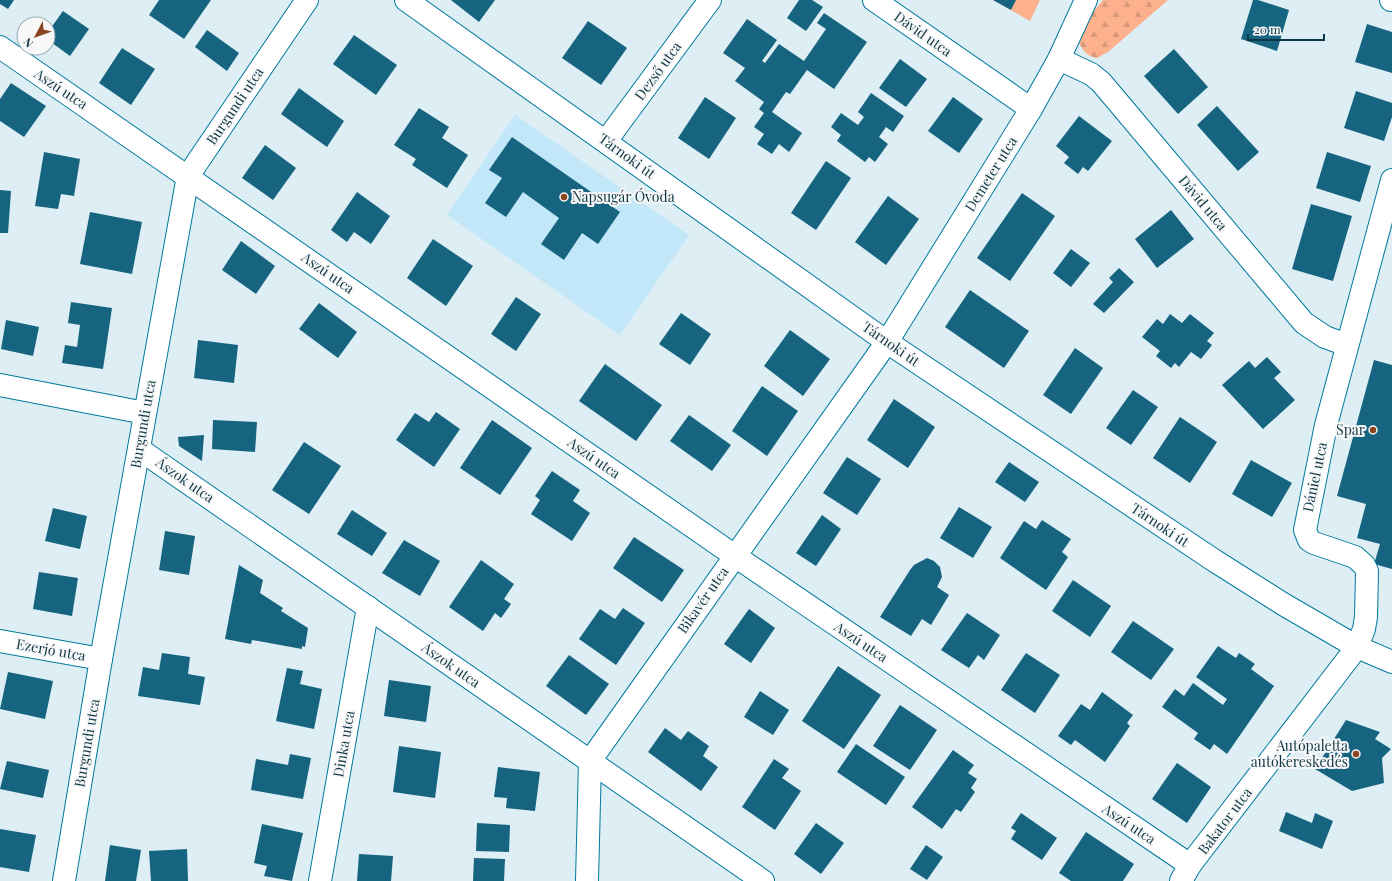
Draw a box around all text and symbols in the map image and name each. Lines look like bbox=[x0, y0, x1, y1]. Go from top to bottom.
street label: Dávid utca bbox=[891, 7, 956, 60]
north arrow bbox=[16, 16, 56, 56]
scale bar bbox=[1248, 16, 1324, 42]
text: 20 m bbox=[1254, 21, 1281, 37]
text: N bbox=[20, 35, 36, 51]
street label: Dezső utca bbox=[630, 38, 685, 104]
street label: Aszú utca bbox=[30, 63, 92, 113]
street label: Burgundi utca bbox=[202, 63, 268, 148]
street label: Tárnoki út bbox=[595, 129, 660, 183]
street label: Demeter utca bbox=[960, 133, 1021, 215]
street label: Dávid utca bbox=[1175, 171, 1232, 234]
place label: Napsugár Óvoda bbox=[572, 187, 675, 206]
marker: Napsugár Óvoda bbox=[559, 192, 569, 202]
street label: Aszú utca bbox=[297, 247, 358, 298]
street label: Tárnoki út bbox=[859, 317, 925, 371]
street label: Burgundi utca bbox=[125, 378, 160, 470]
place label: Spar bbox=[1336, 420, 1366, 439]
marker: Spar bbox=[1368, 425, 1378, 435]
street label: Aszú utca bbox=[563, 432, 624, 483]
street label: Dániel utca bbox=[1298, 440, 1331, 514]
street label: Ászok utca bbox=[152, 452, 218, 507]
street label: Tárnoki út bbox=[1128, 498, 1194, 551]
street label: Bikavér utca bbox=[673, 563, 733, 637]
street label: Aszú utca bbox=[830, 616, 892, 666]
street label: Ezerjó utca bbox=[15, 634, 87, 665]
street label: Ászok utca bbox=[418, 637, 484, 692]
street label: Burgundi utca bbox=[69, 697, 104, 789]
street label: Dinka utca bbox=[328, 709, 359, 779]
place label: Autópaletta autókereskedés bbox=[1251, 736, 1348, 771]
marker: Autópaletta autókereskedés bbox=[1351, 749, 1361, 759]
street label: Bakator utca bbox=[1193, 783, 1256, 858]
street label: Aszú utca bbox=[1098, 798, 1160, 848]

